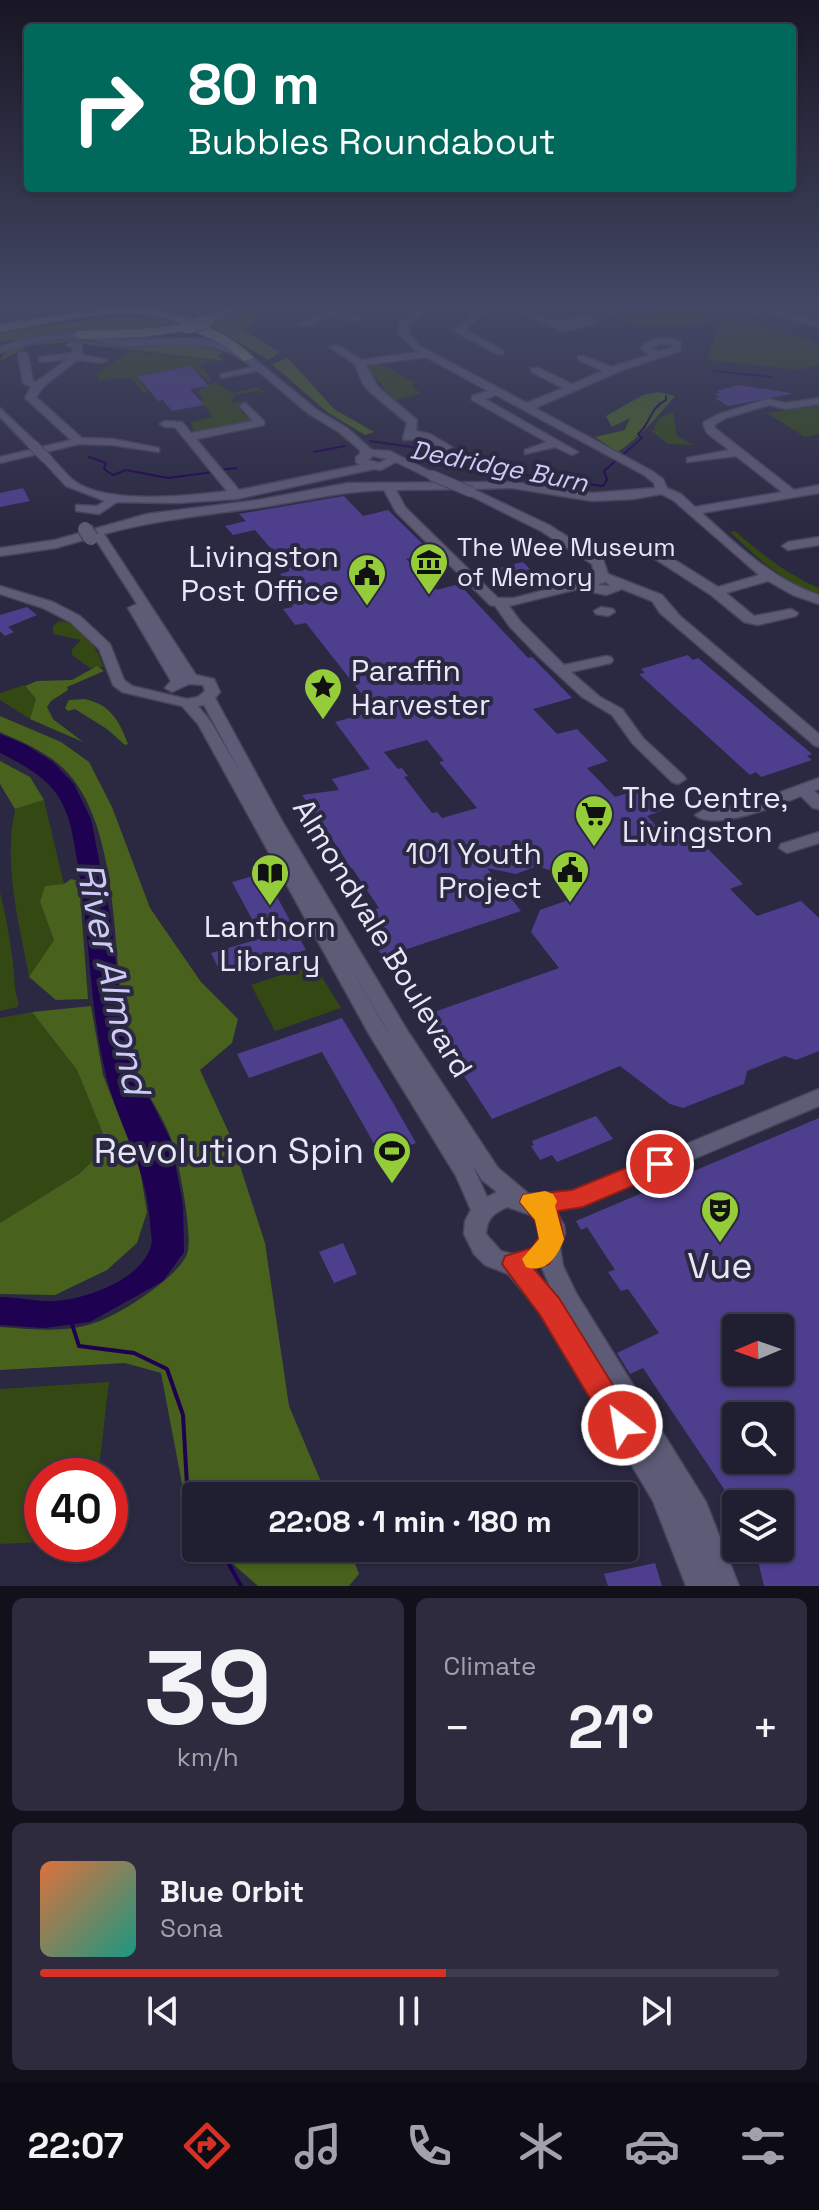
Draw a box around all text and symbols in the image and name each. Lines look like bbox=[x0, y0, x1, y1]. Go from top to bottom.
text: 80 m bbox=[188, 49, 320, 120]
icon: right bbox=[56, 56, 160, 160]
text: Bubbles Roundabout bbox=[188, 119, 556, 165]
water label: Dedridge Burn bbox=[407, 432, 592, 500]
place label: The Wee Museum of Memory bbox=[457, 530, 676, 594]
place label: Livingston Post Office bbox=[181, 537, 339, 610]
museum icon: The Wee Museum of Memory bbox=[408, 541, 450, 596]
public building icon: Livingston Post Office bbox=[346, 552, 388, 607]
place label: Paraffin Harvester bbox=[351, 651, 490, 724]
place icon: Paraffin Harvester bbox=[302, 666, 344, 721]
place label: The Centre, Livingston bbox=[622, 778, 788, 851]
street label: Almondvale Boulevard bbox=[284, 792, 482, 1084]
supermarket icon: The Centre, Livingston bbox=[573, 793, 615, 848]
place label: 101 Youth Project bbox=[406, 834, 542, 907]
public building icon: 101 Youth Project bbox=[549, 849, 591, 904]
library icon: Lanthorn Library bbox=[249, 852, 291, 907]
water label: River Almond bbox=[65, 857, 162, 1102]
place label: Lanthorn Library bbox=[204, 907, 336, 980]
place label: Revolution Spin bbox=[94, 1128, 364, 1174]
sports icon: Revolution Spin bbox=[371, 1130, 413, 1185]
pin bbox=[626, 1130, 694, 1198]
icon: arrive bbox=[638, 1142, 682, 1186]
theatre icon: Vue bbox=[699, 1189, 741, 1244]
place label: Vue bbox=[687, 1243, 753, 1289]
north arrow bbox=[722, 1314, 794, 1386]
map controls bbox=[722, 1314, 794, 1562]
position arrow bbox=[580, 1383, 664, 1467]
button: search bbox=[722, 1402, 794, 1474]
speed limit sign: 40 bbox=[24, 1458, 128, 1562]
button: layers bbox=[722, 1490, 794, 1562]
text: 22:08 · 1 min · 180 m bbox=[268, 1502, 552, 1541]
text: 39 bbox=[144, 1622, 272, 1754]
text: Climate bbox=[444, 1649, 536, 1683]
text: 21° bbox=[568, 1689, 654, 1766]
text: − bbox=[444, 1700, 471, 1756]
text: + bbox=[752, 1700, 779, 1756]
text: km/h bbox=[177, 1740, 239, 1774]
text: Blue Orbit bbox=[160, 1872, 304, 1911]
text: Sona bbox=[160, 1911, 223, 1945]
icon: previous bbox=[141, 1989, 185, 2033]
icon: pause bbox=[387, 1989, 431, 2033]
icon: next bbox=[634, 1989, 678, 2033]
icon: directions bbox=[179, 2118, 235, 2174]
icon: music bbox=[290, 2118, 346, 2174]
icon: phone bbox=[401, 2118, 457, 2174]
icon: climate bbox=[513, 2118, 569, 2174]
icon: car bbox=[624, 2118, 680, 2174]
icon: filters bbox=[735, 2118, 791, 2174]
text: 22:07 bbox=[28, 2123, 124, 2169]

